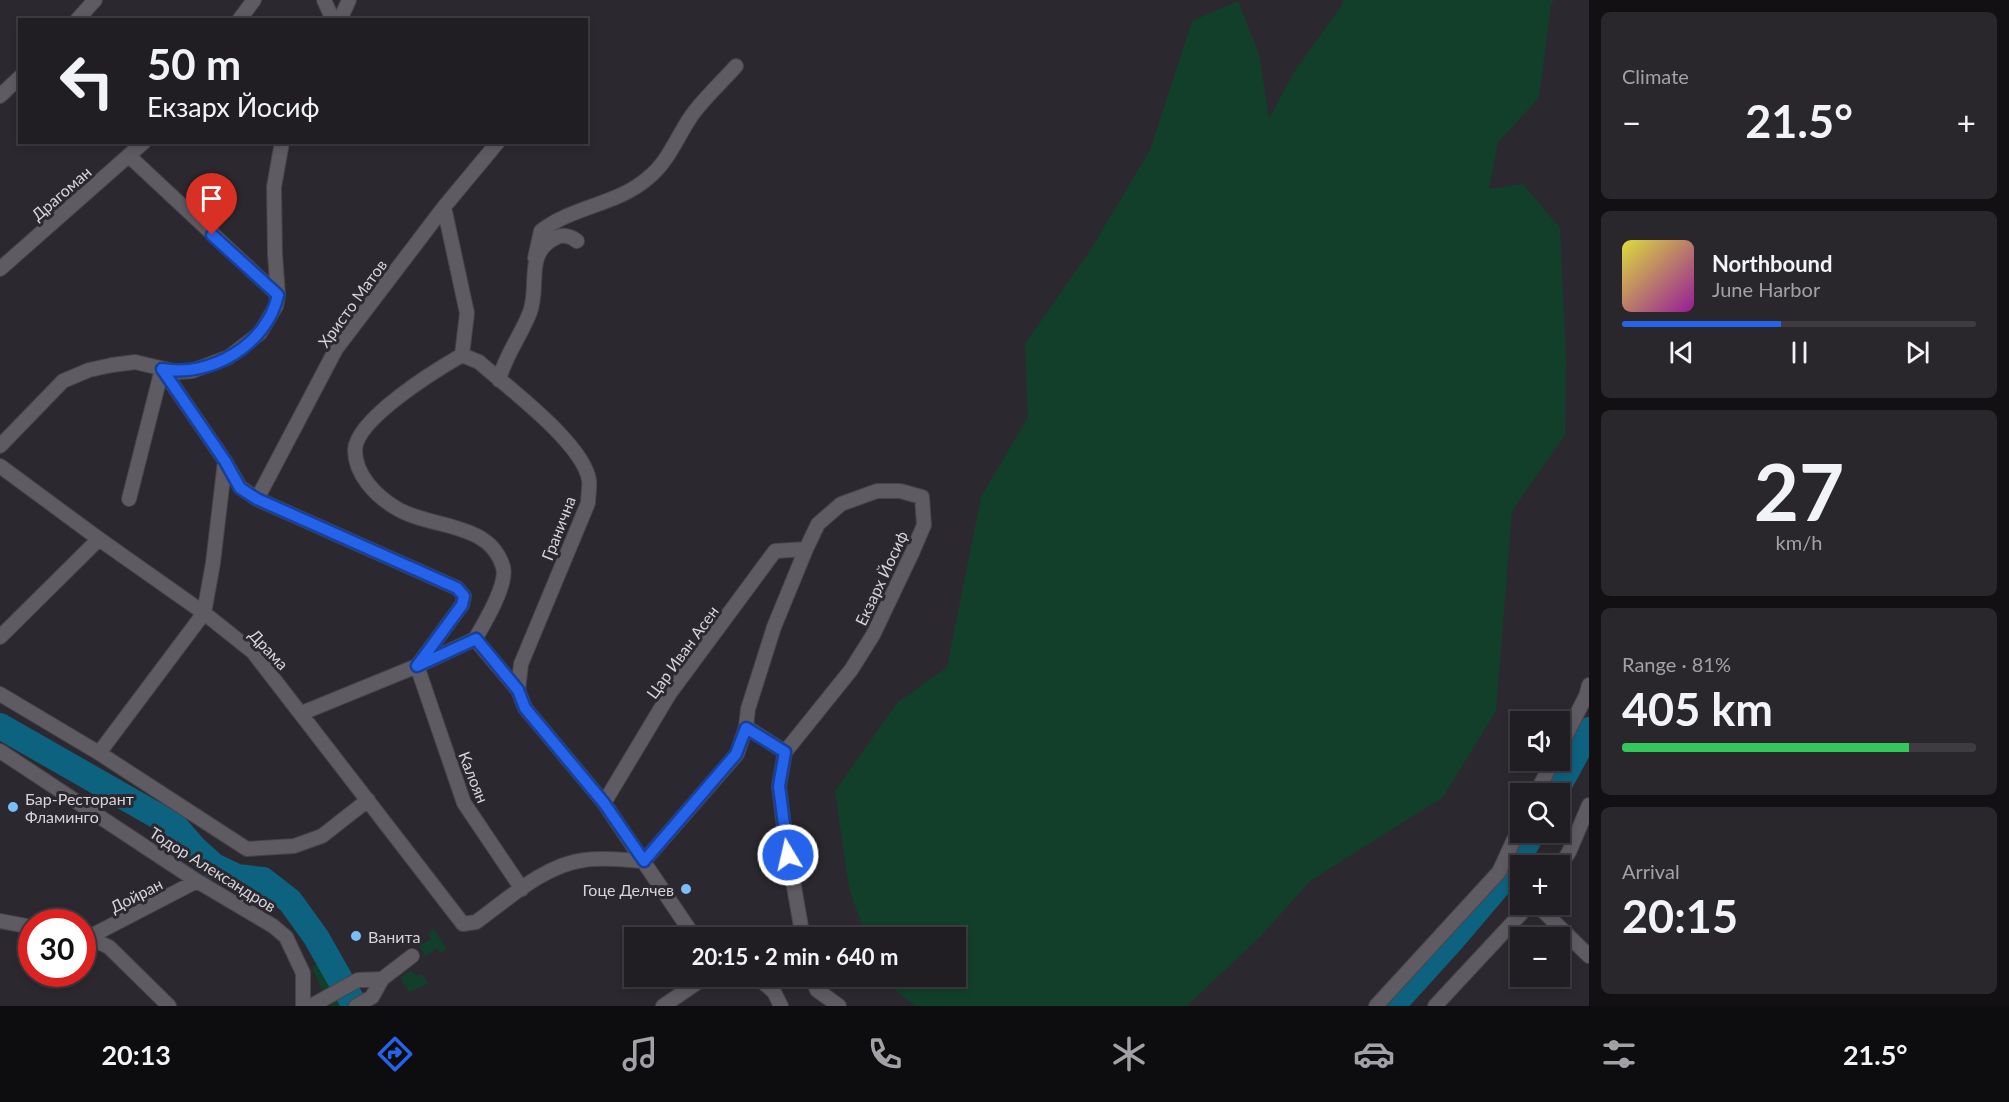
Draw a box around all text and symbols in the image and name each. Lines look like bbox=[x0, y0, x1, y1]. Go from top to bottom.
text: 50 m bbox=[147, 39, 241, 89]
icon: left bbox=[48, 42, 126, 120]
text: Climate bbox=[1622, 64, 1689, 88]
text: Екзарх Йосиф bbox=[147, 90, 320, 123]
text: 21.5° bbox=[1745, 94, 1853, 148]
text: − bbox=[1622, 102, 1641, 142]
text: + bbox=[1957, 102, 1976, 142]
street label: Драгоман bbox=[27, 162, 95, 224]
pin bbox=[186, 173, 237, 235]
icon: arrive bbox=[195, 182, 228, 215]
text: Northbound bbox=[1712, 250, 1832, 277]
street label: Христо Матов bbox=[314, 255, 390, 351]
text: June Harbor bbox=[1712, 277, 1820, 301]
icon: previous bbox=[1665, 336, 1698, 369]
icon: pause bbox=[1783, 336, 1816, 369]
icon: next bbox=[1901, 336, 1934, 369]
text: 27 bbox=[1754, 444, 1844, 538]
street label: Гранична bbox=[537, 493, 579, 563]
street label: Екзарх Йосиф bbox=[851, 528, 911, 628]
text: km/h bbox=[1776, 530, 1822, 554]
street label: Цар Иван Асен bbox=[642, 602, 722, 702]
street label: Драма bbox=[245, 625, 293, 673]
text: Range · 81% bbox=[1622, 652, 1731, 676]
text: 405 km bbox=[1622, 682, 1773, 736]
map controls bbox=[1510, 711, 1570, 987]
button: sound bbox=[1510, 711, 1570, 771]
street label: Калоян bbox=[455, 748, 493, 806]
button: search bbox=[1510, 783, 1570, 843]
place label: Бар-Ресторант Фламинго bbox=[25, 789, 134, 826]
marker: Бар-Ресторант Фламинго bbox=[6, 800, 20, 814]
street label: Тодор Александров bbox=[146, 822, 280, 916]
position arrow bbox=[756, 823, 820, 887]
button: + bbox=[1510, 855, 1570, 915]
text: Arrival bbox=[1622, 859, 1680, 883]
street label: Дойран bbox=[107, 874, 165, 916]
place label: Гоце Делчев bbox=[582, 880, 674, 899]
marker: Гоце Делчев bbox=[679, 882, 693, 896]
text: 20:15 bbox=[1622, 889, 1738, 943]
speed limit sign: 30 bbox=[18, 909, 96, 987]
place label: Ванита bbox=[368, 927, 420, 946]
button: − bbox=[1510, 927, 1570, 987]
marker: Ванита bbox=[349, 929, 363, 943]
text: 20:15 · 2 min · 640 m bbox=[692, 943, 898, 970]
icon: directions bbox=[374, 1033, 416, 1075]
icon: music bbox=[619, 1033, 661, 1075]
icon: phone bbox=[864, 1033, 906, 1075]
icon: climate bbox=[1108, 1033, 1150, 1075]
icon: car bbox=[1353, 1033, 1395, 1075]
icon: filters bbox=[1598, 1033, 1640, 1075]
text: 20:13 bbox=[101, 1038, 171, 1071]
text: 21.5° bbox=[1843, 1038, 1908, 1071]

